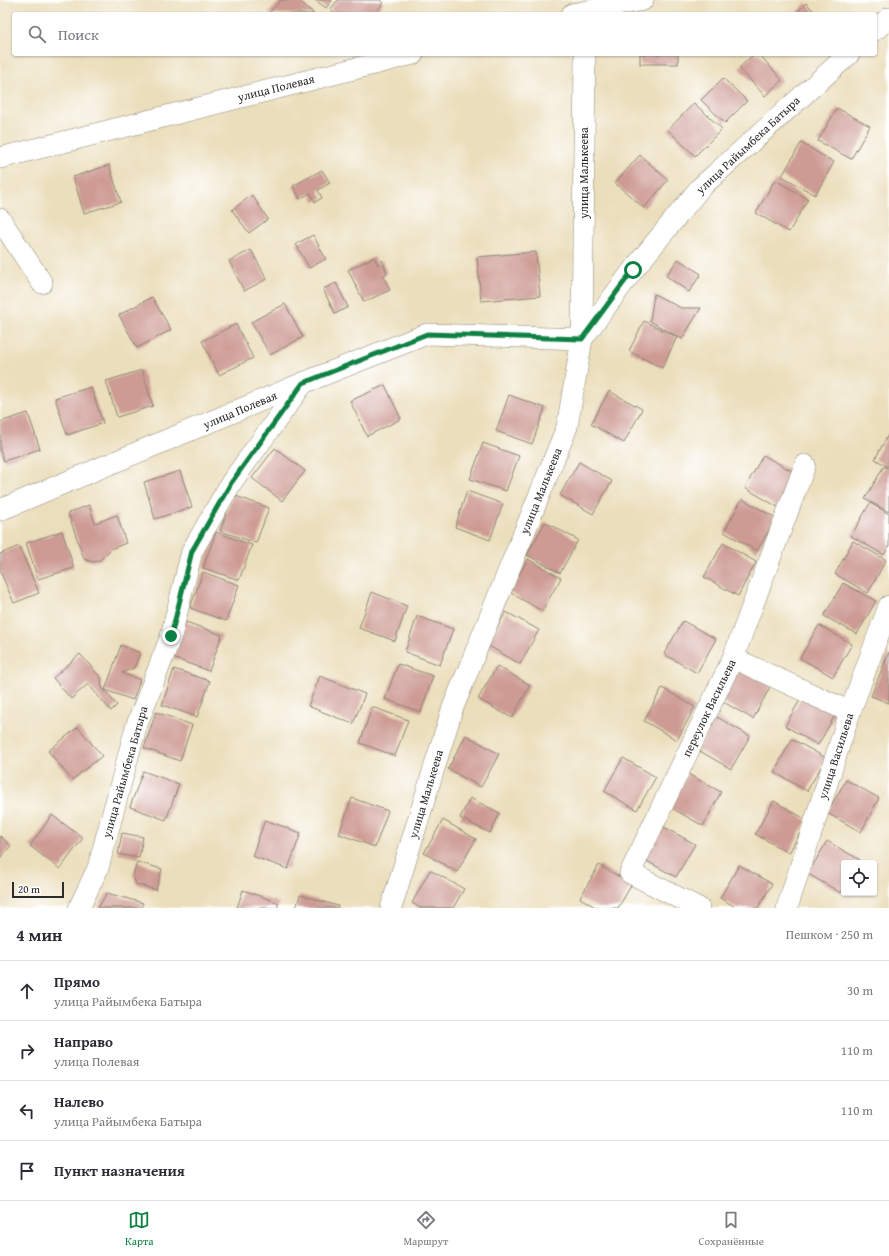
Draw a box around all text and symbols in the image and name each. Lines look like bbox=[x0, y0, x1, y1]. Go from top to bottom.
search box bbox=[12, 12, 877, 56]
icon: search bbox=[26, 23, 48, 45]
text: Поиск bbox=[58, 24, 99, 45]
street label: улица Полевая bbox=[235, 70, 316, 106]
street label: улица Райымбека Батыра bbox=[691, 92, 804, 198]
street label: улица Малькеева bbox=[575, 127, 592, 220]
route start bbox=[624, 261, 642, 279]
street label: улица Полевая bbox=[199, 386, 279, 433]
street label: улица Малькеева bbox=[515, 445, 566, 537]
route end bbox=[162, 627, 180, 645]
street label: переулок Васильева bbox=[678, 656, 740, 759]
street label: улица Райымбека Батыра bbox=[97, 704, 152, 841]
street label: улица Васильева bbox=[813, 710, 858, 802]
street label: улица Малькеева bbox=[404, 747, 447, 841]
map controls bbox=[841, 860, 877, 896]
button: locate bbox=[841, 860, 877, 896]
scale bar bbox=[12, 880, 64, 899]
text: 20 m bbox=[18, 881, 40, 897]
text: 4 мин bbox=[16, 922, 62, 947]
text: Пешком · 250 m bbox=[786, 925, 873, 944]
text: Прямо bbox=[54, 971, 100, 992]
icon: ahead bbox=[16, 980, 38, 1002]
text: 30 m bbox=[847, 981, 873, 1000]
text: улица Райымбека Батыра bbox=[54, 992, 202, 1011]
text: Направо bbox=[54, 1031, 113, 1052]
icon: right bbox=[16, 1040, 38, 1062]
text: 110 m bbox=[841, 1041, 873, 1060]
text: улица Полевая bbox=[54, 1052, 139, 1071]
text: Налево bbox=[54, 1091, 104, 1112]
icon: left bbox=[16, 1100, 38, 1122]
text: 110 m bbox=[841, 1101, 873, 1120]
text: улица Райымбека Батыра bbox=[54, 1112, 202, 1131]
icon: arrive bbox=[16, 1160, 38, 1182]
text: Пункт назначения bbox=[54, 1160, 185, 1181]
tab: Карта bbox=[125, 1209, 153, 1249]
tab: Маршрут bbox=[403, 1209, 448, 1249]
tab: Сохранённые bbox=[698, 1209, 764, 1249]

